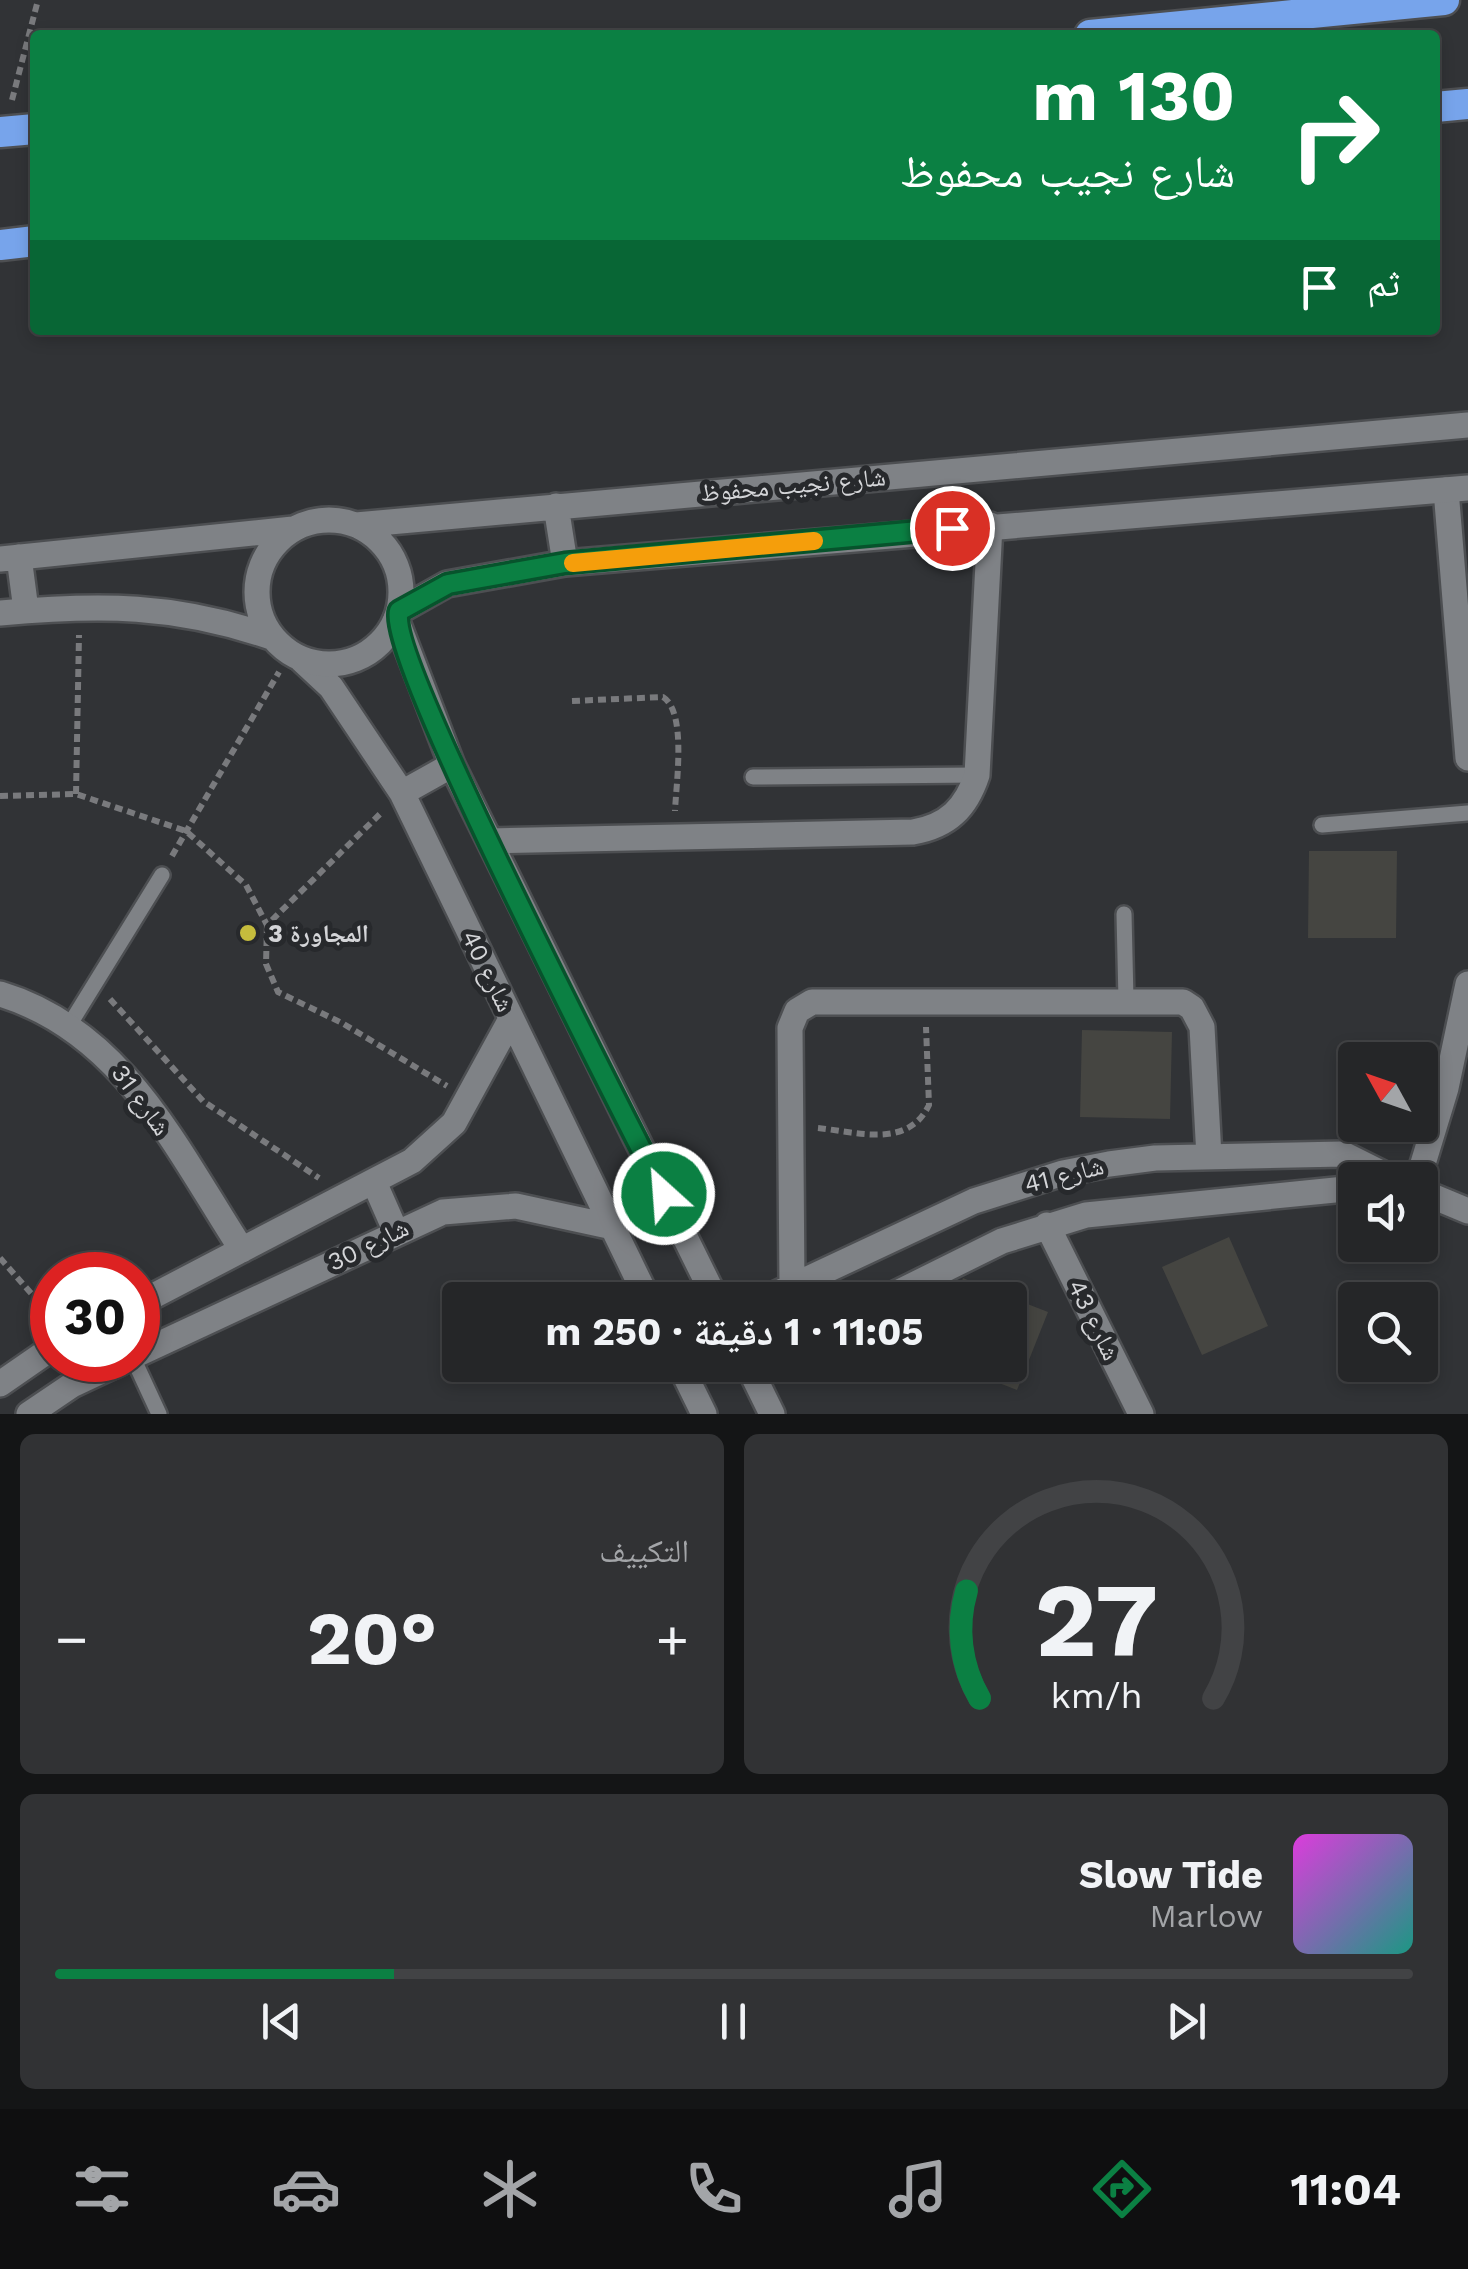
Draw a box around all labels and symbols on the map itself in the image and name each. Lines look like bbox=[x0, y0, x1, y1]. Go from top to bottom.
street label: شارع نجيب محفوظ bbox=[699, 462, 887, 509]
pin bbox=[910, 486, 995, 571]
place label: المجاورة 3 bbox=[268, 919, 369, 948]
marker: المجاورة 3 bbox=[237, 922, 259, 944]
street label: شارع 40 bbox=[455, 926, 520, 1017]
north arrow bbox=[1338, 1042, 1438, 1142]
street label: شارع 31 bbox=[105, 1059, 176, 1142]
position arrow bbox=[612, 1142, 716, 1246]
street label: شارع 41 bbox=[1021, 1151, 1107, 1200]
street label: شارع 30 bbox=[323, 1213, 414, 1278]
speed limit sign: 30 bbox=[30, 1252, 160, 1382]
street label: شارع 43 bbox=[1061, 1275, 1126, 1365]

